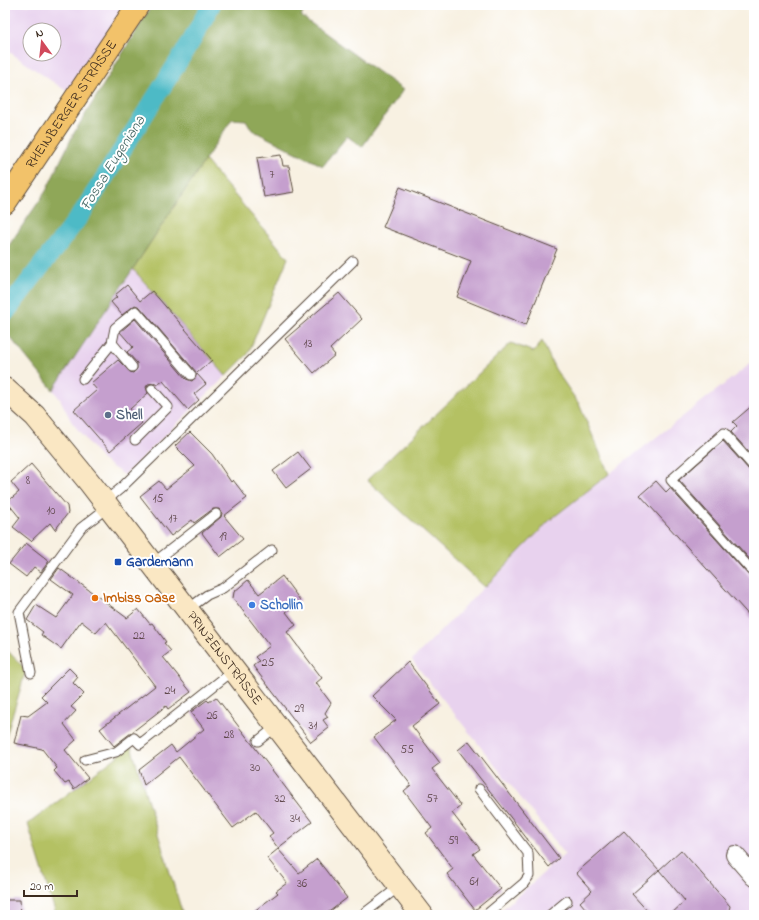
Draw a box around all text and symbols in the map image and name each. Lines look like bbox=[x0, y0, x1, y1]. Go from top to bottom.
north arrow bbox=[22, 22, 62, 62]
text: N bbox=[34, 25, 45, 42]
street label: RHEINBERGER STRASSE bbox=[20, 36, 122, 173]
water label: Fossa Eugeniana bbox=[75, 111, 152, 215]
house number: 7 bbox=[270, 166, 275, 184]
house number: 13 bbox=[304, 335, 312, 353]
place label: Shell bbox=[116, 405, 143, 426]
marker: Shell bbox=[103, 410, 113, 420]
house number: 8 bbox=[26, 472, 31, 490]
house number: 15 bbox=[153, 490, 163, 508]
house number: 10 bbox=[46, 502, 56, 520]
house number: 17 bbox=[169, 510, 177, 528]
house number: 19 bbox=[219, 528, 227, 546]
place label: Gardemann bbox=[126, 552, 193, 573]
marker: Gardemann bbox=[113, 557, 123, 567]
place label: Imbiss Oase bbox=[103, 588, 176, 609]
marker: Imbiss Oase bbox=[90, 593, 100, 603]
place label: Schollin bbox=[260, 595, 303, 616]
marker: Schollin bbox=[247, 600, 257, 610]
street label: PRINZENSTRASSE bbox=[182, 607, 268, 710]
house number: 22 bbox=[133, 627, 145, 645]
house number: 25 bbox=[262, 654, 275, 672]
house number: 24 bbox=[165, 682, 176, 700]
house number: 29 bbox=[294, 700, 304, 718]
house number: 26 bbox=[206, 707, 218, 725]
house number: 31 bbox=[309, 717, 318, 735]
house number: 28 bbox=[224, 726, 235, 744]
house number: 55 bbox=[400, 741, 414, 759]
house number: 30 bbox=[250, 759, 260, 777]
house number: 32 bbox=[275, 790, 285, 808]
house number: 57 bbox=[426, 790, 438, 808]
house number: 34 bbox=[290, 810, 300, 828]
house number: 59 bbox=[448, 832, 459, 850]
scale bar bbox=[24, 872, 77, 898]
house number: 61 bbox=[469, 873, 479, 891]
house number: 36 bbox=[297, 875, 308, 893]
text: 20 m bbox=[30, 878, 53, 896]

